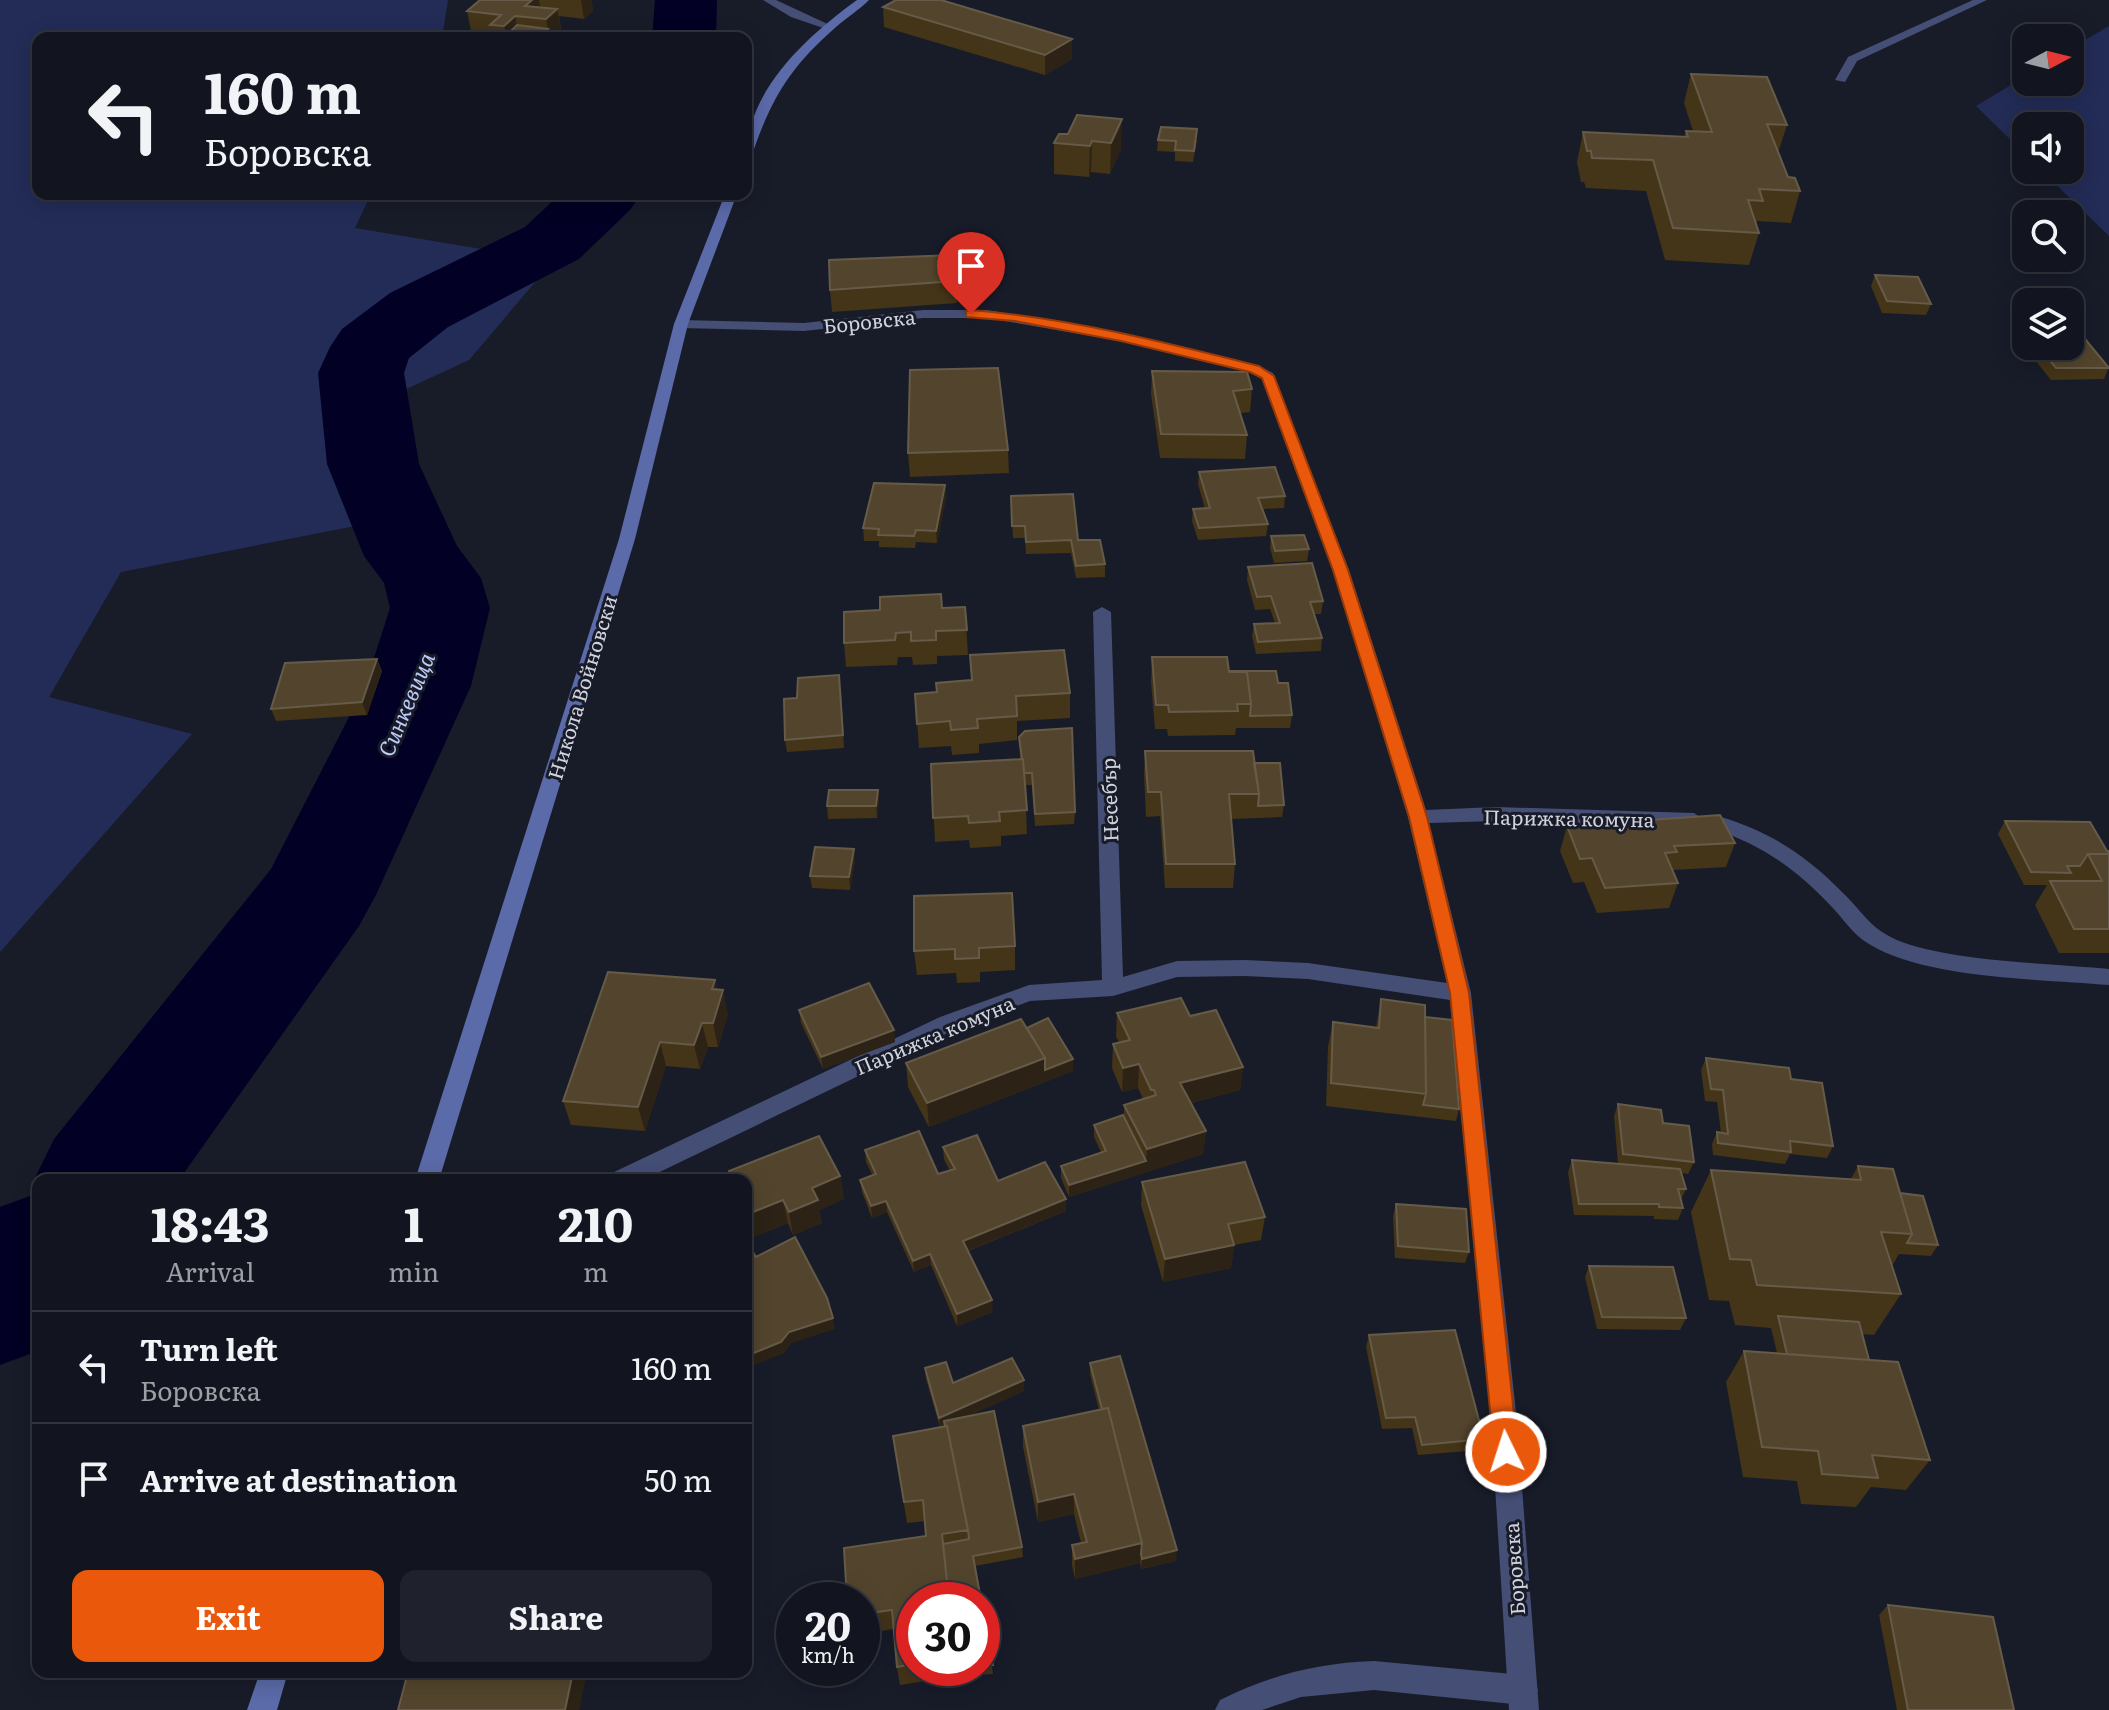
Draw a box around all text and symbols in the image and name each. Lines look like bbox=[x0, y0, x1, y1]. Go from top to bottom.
north arrow bbox=[2012, 24, 2084, 96]
map controls bbox=[2012, 24, 2084, 360]
text: 160 m bbox=[204, 48, 361, 131]
icon: left bbox=[72, 64, 176, 168]
button: sound bbox=[2012, 112, 2084, 184]
text: Боровска bbox=[204, 124, 371, 177]
button: search bbox=[2012, 200, 2084, 272]
pin bbox=[937, 232, 1005, 314]
icon: arrive bbox=[949, 244, 993, 288]
button: layers bbox=[2012, 288, 2084, 360]
street label: Боровска bbox=[821, 300, 917, 340]
street label: Никола Войновски bbox=[539, 591, 623, 783]
water label: Синкевица bbox=[368, 646, 442, 761]
street label: Несебър bbox=[1092, 757, 1124, 843]
street label: Парижка комуна bbox=[1483, 801, 1655, 833]
street label: Парижка комуна bbox=[849, 987, 1019, 1081]
text: 18:43 bbox=[151, 1186, 270, 1257]
text: 1 bbox=[404, 1186, 424, 1257]
text: 210 bbox=[558, 1186, 633, 1257]
text: Arrival bbox=[166, 1251, 255, 1290]
text: min bbox=[388, 1251, 439, 1290]
text: m bbox=[583, 1251, 608, 1290]
text: Turn left bbox=[140, 1326, 278, 1370]
icon: left bbox=[72, 1345, 116, 1389]
text: 160 m bbox=[631, 1345, 712, 1389]
text: Боровска bbox=[140, 1370, 261, 1409]
position arrow bbox=[1464, 1410, 1548, 1494]
icon: arrive bbox=[72, 1457, 116, 1501]
text: Arrive at destination bbox=[140, 1457, 457, 1501]
text: 50 m bbox=[644, 1457, 712, 1501]
street label: Боровска bbox=[1495, 1521, 1531, 1616]
button: Exit bbox=[72, 1570, 384, 1662]
button: Share bbox=[400, 1570, 712, 1662]
speed limit sign: 30 bbox=[896, 1582, 1000, 1686]
text: 20 bbox=[805, 1594, 851, 1653]
text: km/h bbox=[801, 1639, 855, 1669]

